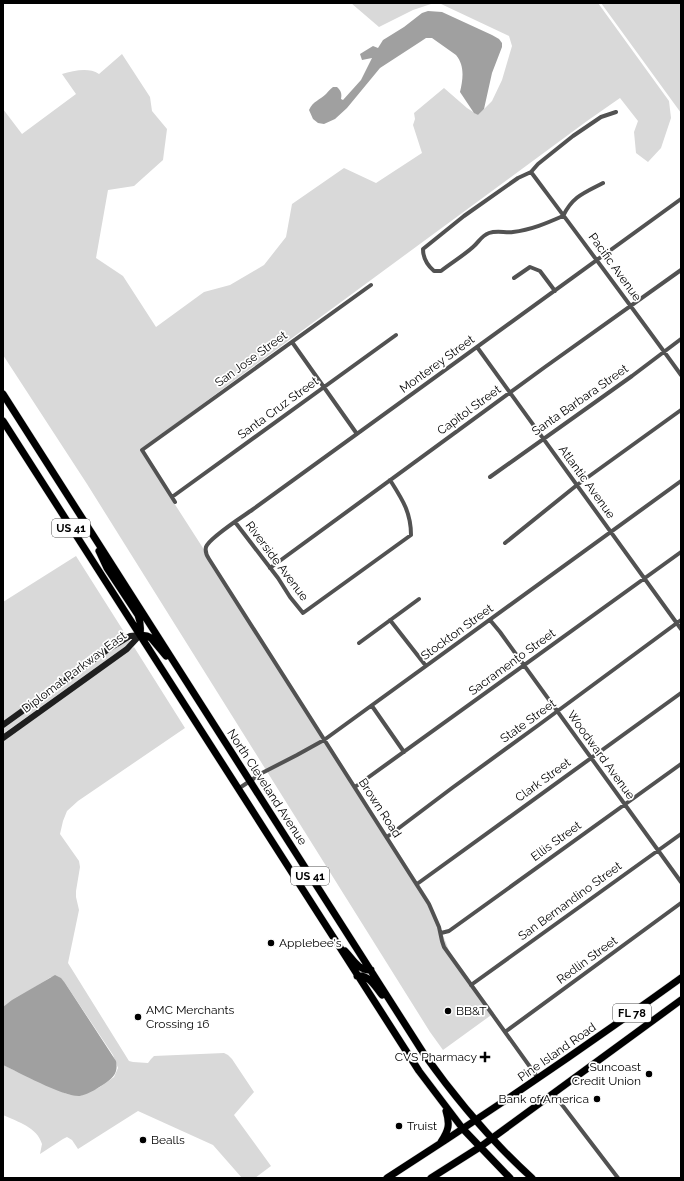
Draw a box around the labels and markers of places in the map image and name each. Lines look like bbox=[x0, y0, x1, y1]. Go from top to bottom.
place label: Applebee's bbox=[279, 936, 342, 950]
marker: Applebee's bbox=[266, 938, 276, 948]
place label: AMC Merchants Crossing 16 bbox=[146, 1003, 234, 1031]
place label: BB&T bbox=[456, 1004, 487, 1018]
marker: BB&T bbox=[443, 1006, 453, 1016]
marker: AMC Merchants Crossing 16 bbox=[133, 1012, 143, 1022]
place label: CVS Pharmacy bbox=[395, 1050, 477, 1064]
marker: CVS Pharmacy bbox=[480, 1052, 490, 1062]
place label: Suncoast Credit Union bbox=[572, 1060, 641, 1088]
marker: Suncoast Credit Union bbox=[644, 1069, 654, 1079]
place label: Bank of America bbox=[498, 1092, 589, 1106]
marker: Bank of America bbox=[592, 1094, 602, 1104]
place label: Truist bbox=[407, 1119, 437, 1133]
marker: Truist bbox=[394, 1121, 404, 1131]
place label: Bealls bbox=[151, 1133, 185, 1147]
marker: Bealls bbox=[138, 1135, 148, 1145]

